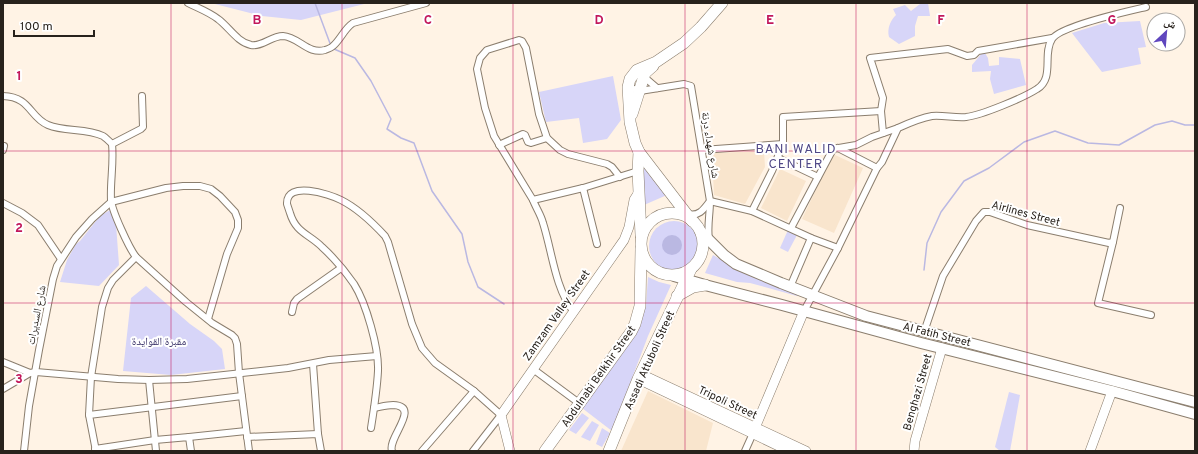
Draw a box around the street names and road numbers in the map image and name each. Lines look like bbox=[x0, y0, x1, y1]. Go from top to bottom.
street label: شارع شهداء درنة bbox=[698, 111, 722, 179]
street label: Airlines Street bbox=[990, 198, 1062, 230]
street label: Zamzam Valley Street bbox=[520, 267, 593, 364]
street label: شارع السديرات bbox=[24, 284, 50, 346]
street label: Assadi Attuboli Street bbox=[622, 309, 678, 412]
street label: Al Fatih Street bbox=[901, 320, 972, 350]
street label: Abdulnabi Belkhir Street bbox=[558, 323, 639, 430]
street label: Benghazi Street bbox=[900, 352, 936, 432]
street label: Tripoli Street bbox=[696, 383, 759, 423]

